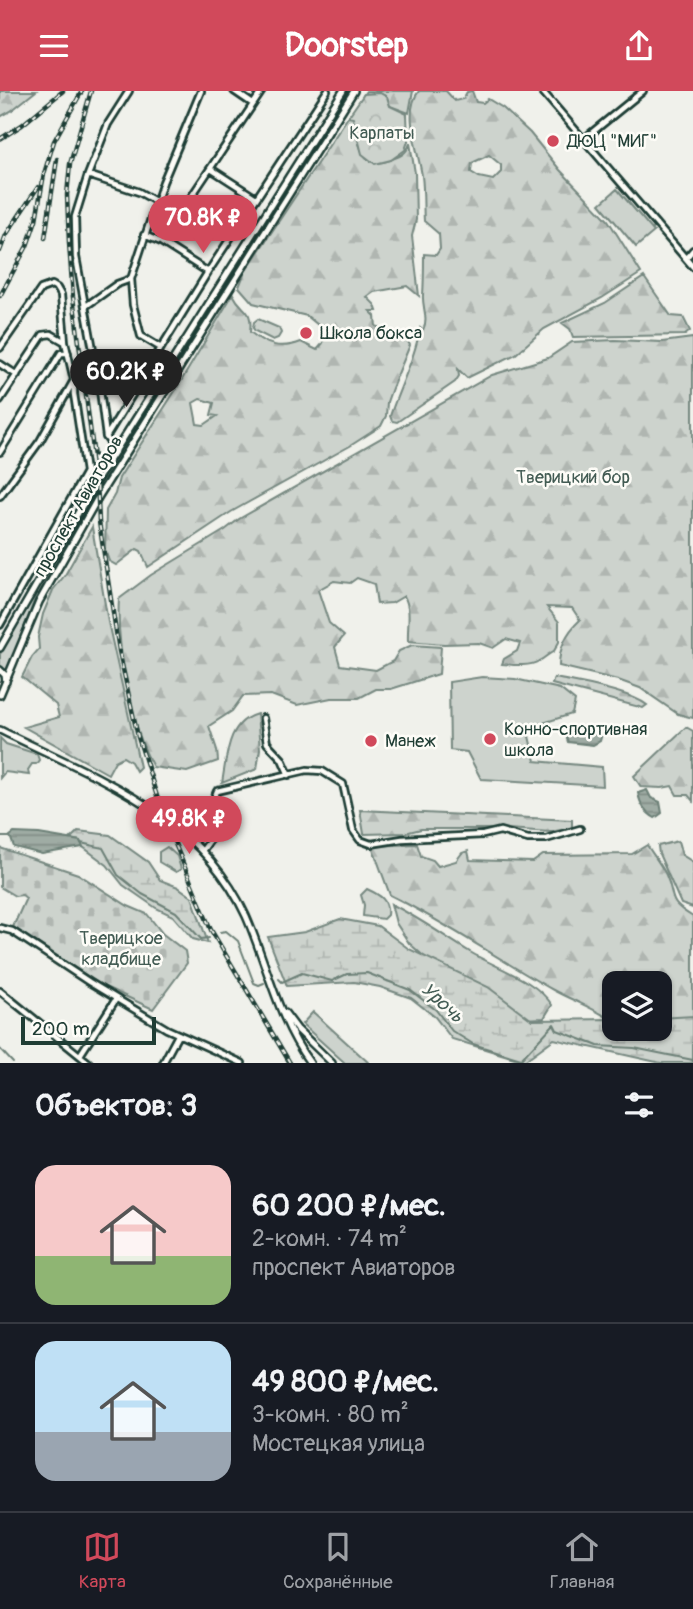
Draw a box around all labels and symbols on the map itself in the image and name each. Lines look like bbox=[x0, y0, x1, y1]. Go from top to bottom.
park label: Карпаты bbox=[349, 122, 415, 145]
place label: ДЮЦ "МИГ" bbox=[566, 130, 657, 153]
marker: ДЮЦ "МИГ" bbox=[545, 133, 561, 149]
pin: 70.8K ₽ bbox=[138, 195, 268, 255]
place label: Школа бокса bbox=[320, 322, 422, 345]
marker: Школа бокса bbox=[298, 325, 314, 341]
pin: 60.2K ₽ bbox=[61, 349, 191, 409]
street label: проспект Авиаторов bbox=[29, 432, 128, 581]
park label: Тверицкий бор bbox=[516, 466, 630, 489]
place label: Конно-спортивная школа bbox=[504, 718, 647, 762]
place label: Манеж bbox=[385, 730, 436, 753]
marker: Конно-спортивная школа bbox=[482, 731, 498, 747]
marker: Манеж bbox=[363, 733, 379, 749]
pin: 49.8K ₽ bbox=[124, 797, 254, 856]
park label: Тверицкое кладбище bbox=[79, 927, 163, 971]
water label: Урочь bbox=[416, 977, 469, 1028]
scale bar bbox=[21, 1014, 156, 1046]

